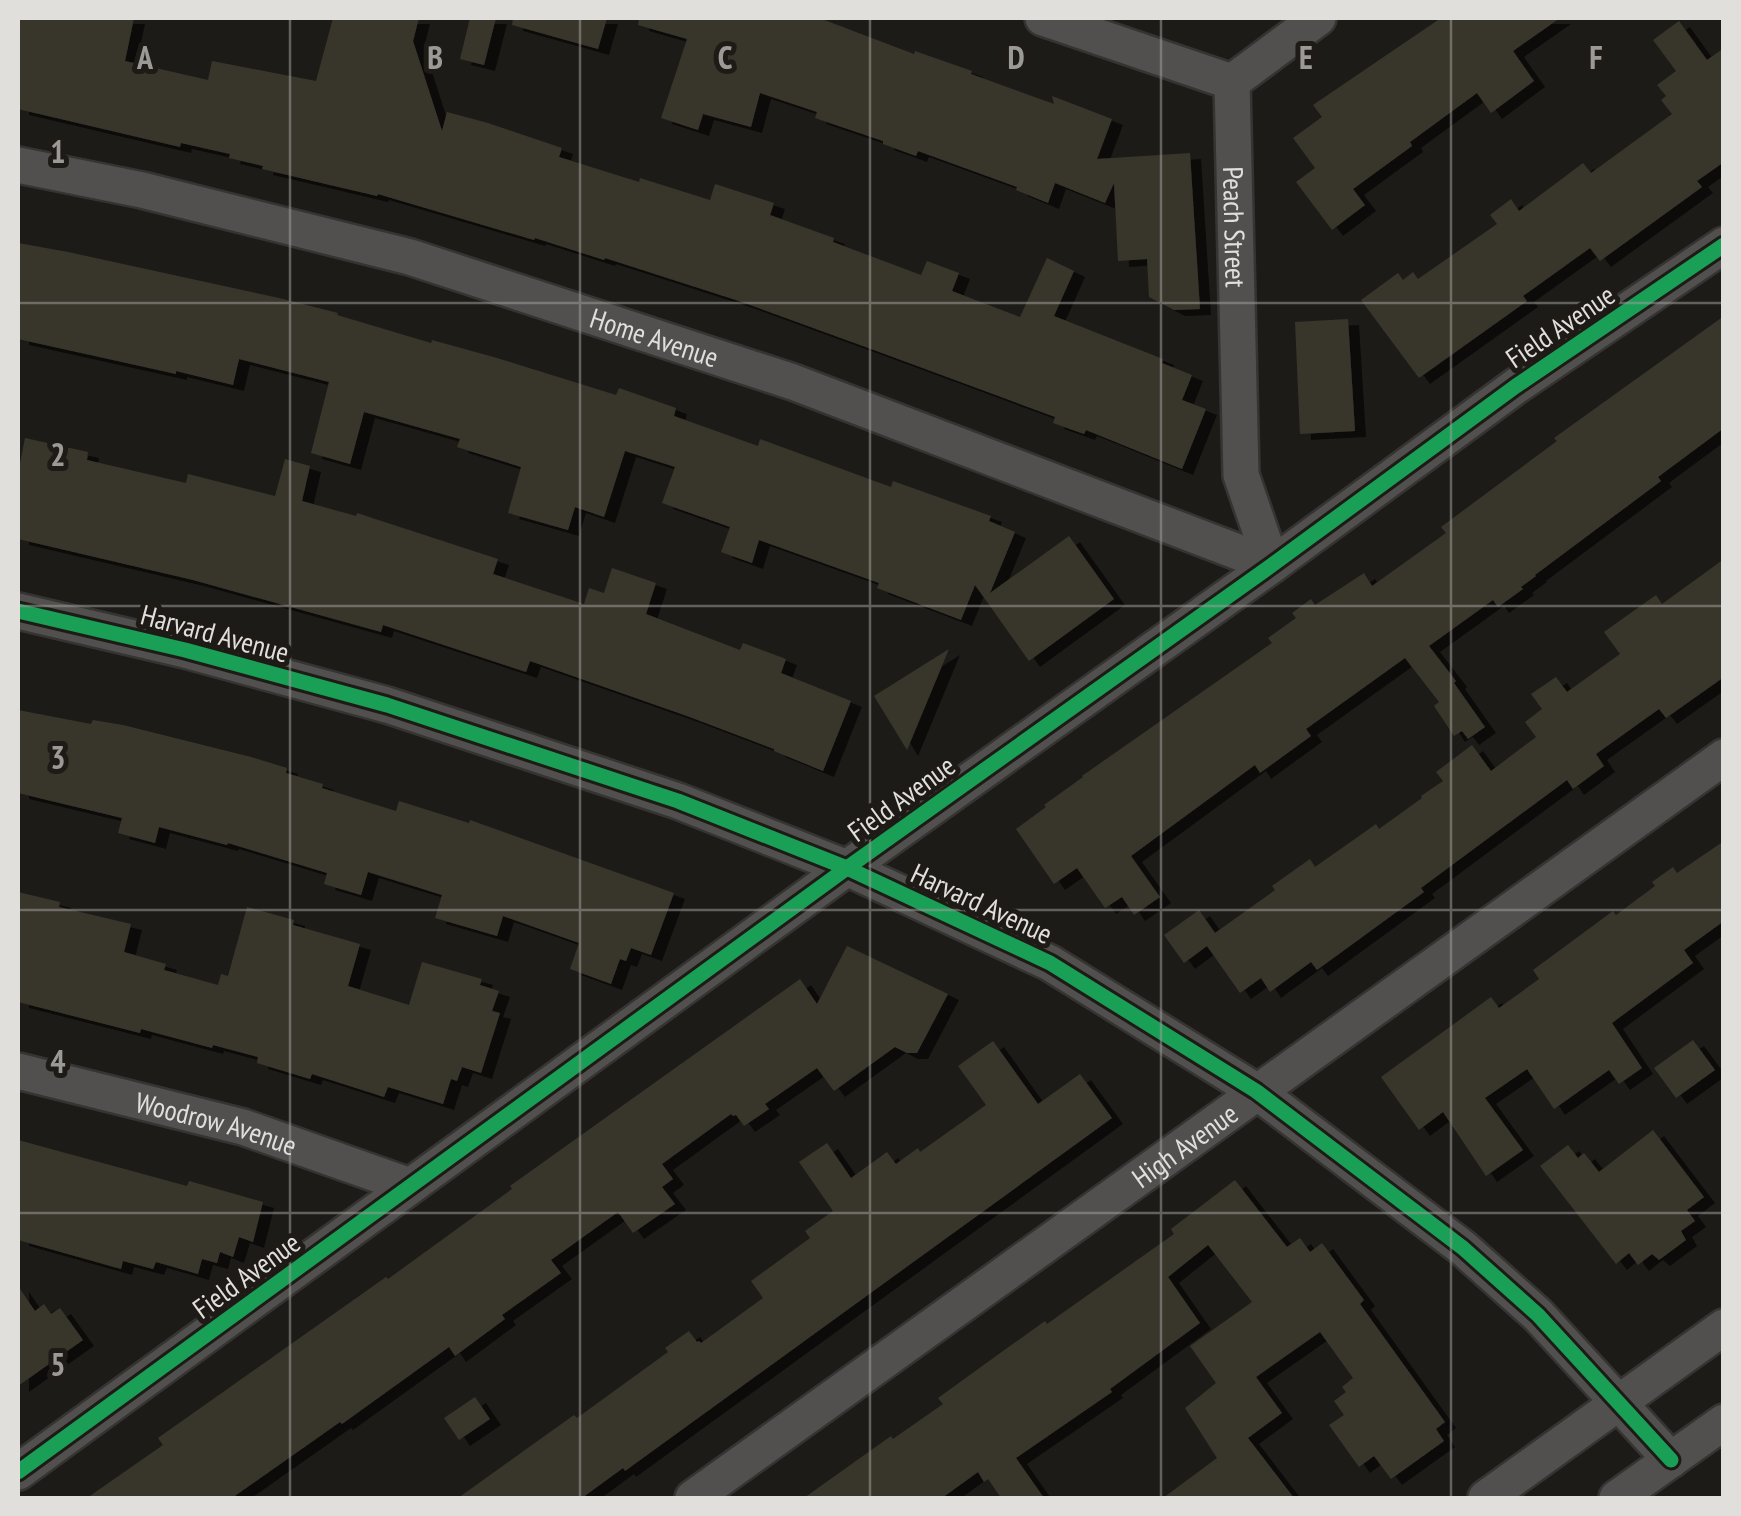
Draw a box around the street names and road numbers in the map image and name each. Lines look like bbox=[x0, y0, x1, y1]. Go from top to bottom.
street label: Peach Street bbox=[1215, 166, 1255, 288]
street label: Field Avenue bbox=[1498, 276, 1622, 376]
street label: Home Avenue bbox=[586, 299, 724, 375]
street label: Harvard Avenue bbox=[137, 595, 293, 671]
street label: Field Avenue bbox=[840, 747, 962, 849]
street label: Harvard Avenue bbox=[905, 854, 1059, 952]
street label: Woodrow Avenue bbox=[132, 1083, 302, 1163]
street label: High Avenue bbox=[1124, 1094, 1244, 1195]
street label: Field Avenue bbox=[185, 1224, 307, 1326]

